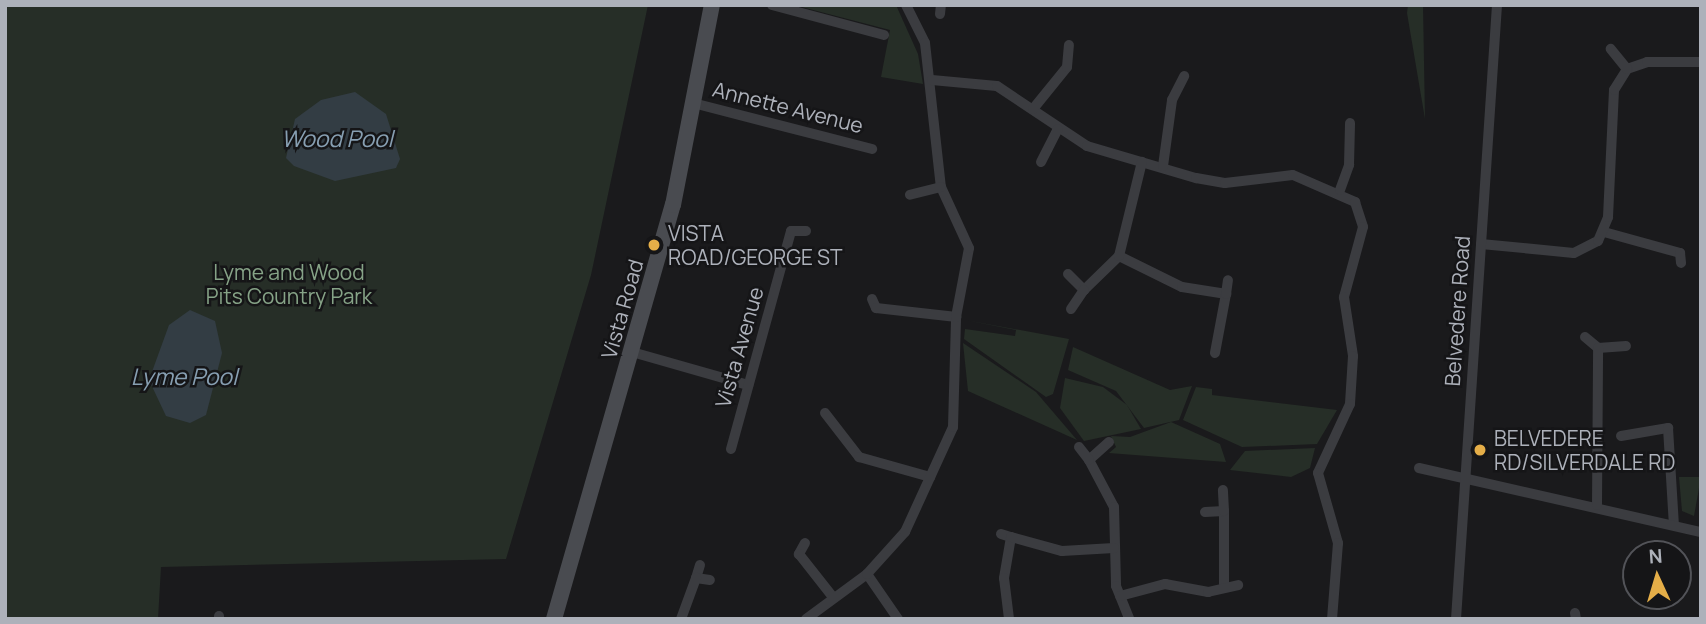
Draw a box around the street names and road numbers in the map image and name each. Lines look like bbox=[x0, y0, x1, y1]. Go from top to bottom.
street label: Annette Avenue bbox=[710, 76, 866, 138]
street label: Belvedere Road bbox=[1439, 235, 1475, 387]
street label: Vista Road bbox=[596, 256, 648, 362]
street label: Vista Avenue bbox=[710, 284, 768, 410]

